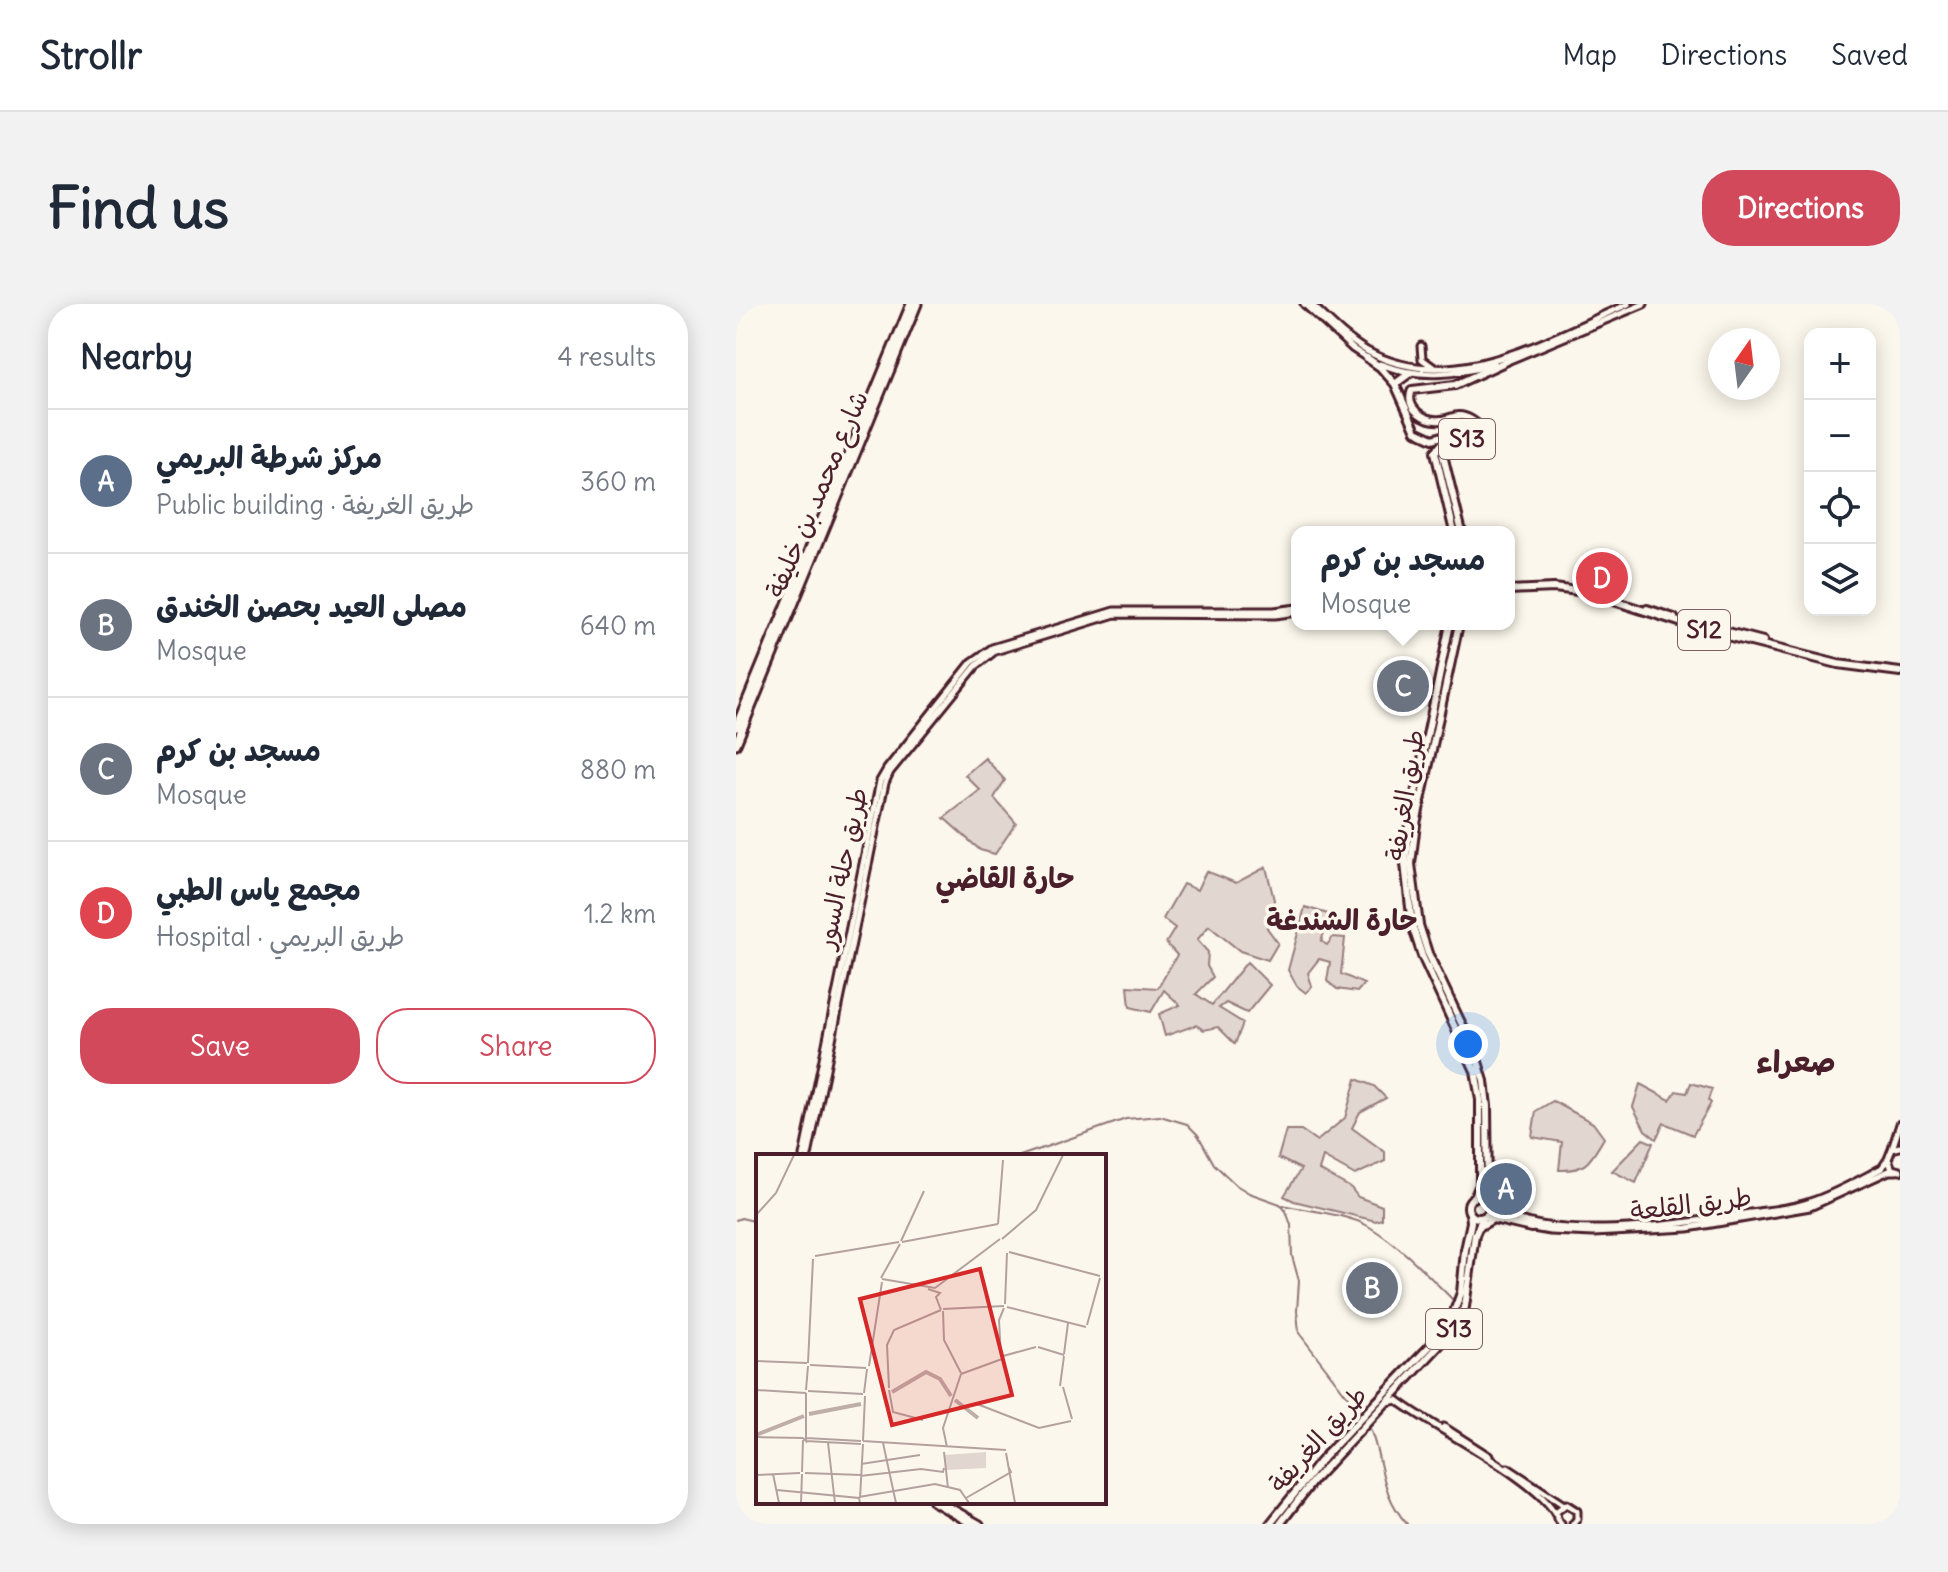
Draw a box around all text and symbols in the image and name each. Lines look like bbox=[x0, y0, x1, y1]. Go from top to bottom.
text: Strollr bbox=[40, 32, 142, 79]
text: Map bbox=[1562, 37, 1617, 73]
text: Directions bbox=[1661, 37, 1787, 73]
text: Saved bbox=[1831, 37, 1908, 73]
button: Directions bbox=[1702, 170, 1900, 246]
text: Find us bbox=[48, 173, 229, 243]
north arrow bbox=[1708, 328, 1780, 400]
map controls bbox=[1804, 328, 1876, 616]
button: + bbox=[1804, 328, 1876, 400]
text: Nearby bbox=[80, 335, 193, 378]
text: 4 results bbox=[558, 340, 656, 373]
street label: شارع محمد بن خليفة bbox=[758, 385, 877, 603]
button: − bbox=[1804, 400, 1876, 472]
road number: S13 bbox=[1439, 419, 1495, 459]
text: مركز شرطة البريمي bbox=[156, 438, 382, 476]
text: A bbox=[98, 465, 114, 498]
text: 360 m bbox=[580, 465, 656, 498]
button: locate bbox=[1804, 472, 1876, 544]
text: Public building · طريق الغريفة bbox=[156, 488, 474, 521]
popup bbox=[1291, 526, 1515, 630]
text: مسجد بن كرم bbox=[1321, 540, 1485, 578]
button: layers bbox=[1804, 544, 1876, 616]
pin: D bbox=[1576, 548, 1628, 608]
text: مصلى العيد بحصن الخندق bbox=[156, 587, 467, 625]
text: Mosque bbox=[1321, 587, 1411, 620]
text: B bbox=[97, 609, 115, 642]
text: 640 m bbox=[580, 609, 656, 642]
road number: S12 bbox=[1678, 610, 1730, 650]
text: Mosque bbox=[156, 634, 247, 667]
pin: C bbox=[1377, 656, 1429, 716]
street label: طريق الغريفة bbox=[1378, 727, 1431, 863]
text: مسجد بن كرم bbox=[156, 731, 321, 769]
text: C bbox=[97, 753, 115, 786]
text: 880 m bbox=[580, 753, 656, 786]
text: Mosque bbox=[156, 778, 247, 811]
street label: طريق حلة السور bbox=[808, 784, 875, 953]
district label: حارة القاضي bbox=[935, 860, 1075, 904]
text: مجمع ياس الطبي bbox=[156, 870, 361, 908]
text: D bbox=[97, 897, 115, 930]
text: 1.2 km bbox=[584, 897, 656, 930]
district label: حارة الشندغة bbox=[1266, 902, 1418, 938]
text: Hospital · طريق البريمي bbox=[156, 920, 405, 953]
button: Save bbox=[80, 1008, 360, 1084]
button: Share bbox=[376, 1008, 656, 1084]
your location bbox=[1448, 1024, 1488, 1064]
district label: صعراء bbox=[1756, 1042, 1836, 1080]
inset map bbox=[756, 1154, 1106, 1504]
pin: A bbox=[1480, 1159, 1532, 1219]
street label: طريق القلعة bbox=[1628, 1180, 1754, 1227]
pin: B bbox=[1346, 1258, 1398, 1318]
road number: S13 bbox=[1426, 1309, 1482, 1349]
street label: طريق الغريفة bbox=[1261, 1379, 1374, 1499]

